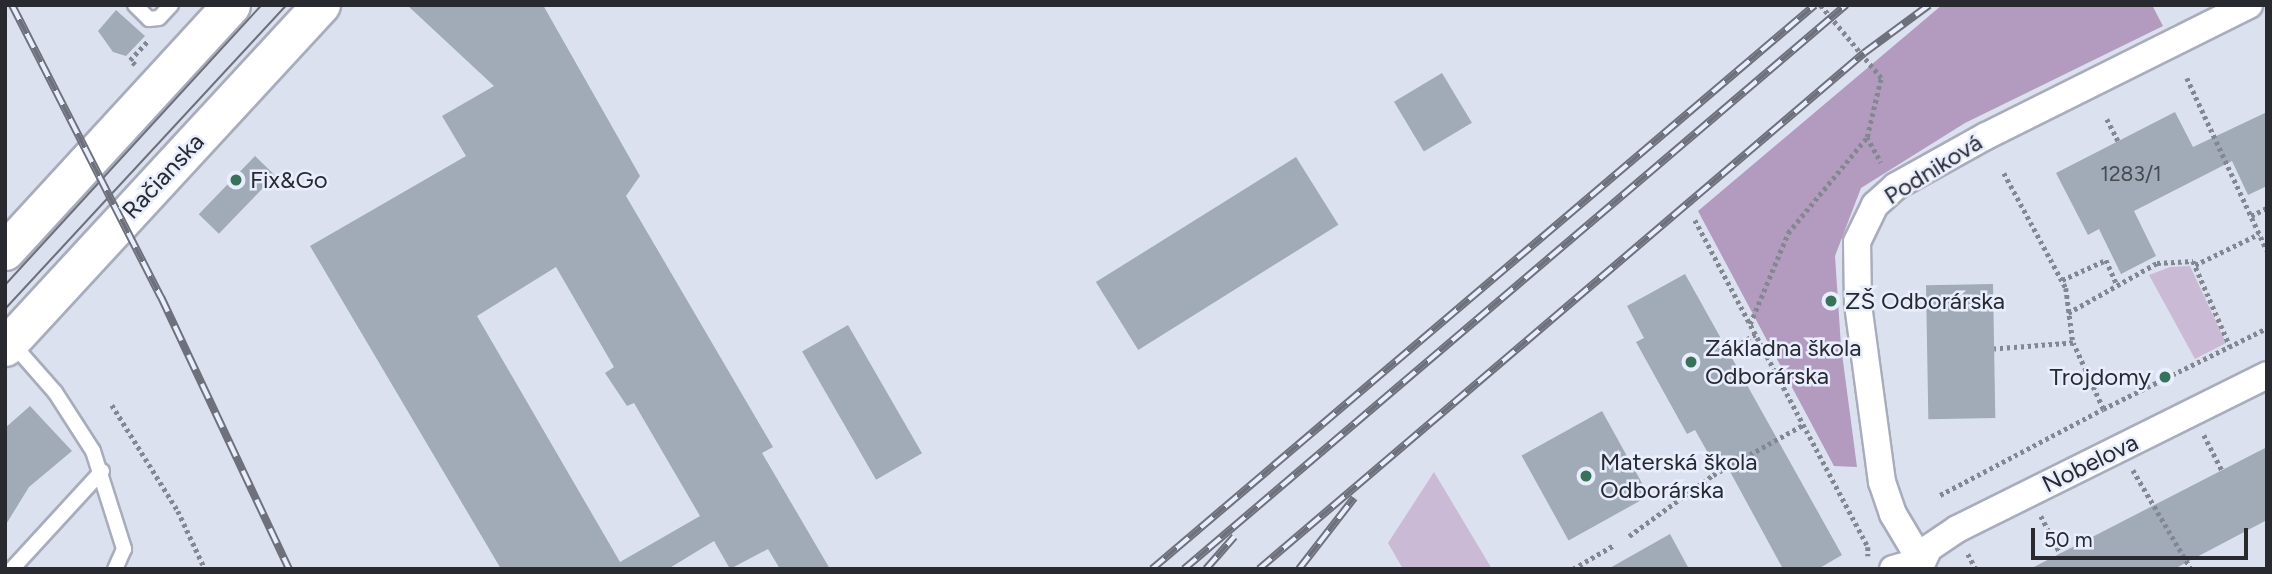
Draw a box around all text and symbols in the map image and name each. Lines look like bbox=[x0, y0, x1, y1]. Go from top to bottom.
street label: Račianska bbox=[116, 127, 210, 225]
street label: Podniková bbox=[1879, 128, 1987, 210]
house number: 1283/1 bbox=[2100, 161, 2162, 187]
place label: Fix&Go bbox=[250, 166, 328, 194]
marker: Fix&Go bbox=[228, 172, 244, 188]
place label: ZŠ Odborárska bbox=[1845, 287, 2005, 315]
marker: ZŠ Odborárska bbox=[1823, 293, 1839, 309]
place label: Základna škola Odborárska bbox=[1705, 334, 1861, 390]
marker: Základna škola Odborárska bbox=[1683, 354, 1699, 370]
place label: Trojdomy bbox=[2050, 363, 2151, 391]
marker: Trojdomy bbox=[2157, 369, 2173, 385]
street label: Nobelova bbox=[2037, 427, 2143, 499]
place label: Materská škola Odborárska bbox=[1600, 448, 1758, 504]
marker: Materská škola Odborárska bbox=[1578, 468, 1594, 484]
scale bar bbox=[2034, 514, 2251, 558]
text: 50 m bbox=[2044, 527, 2093, 552]

